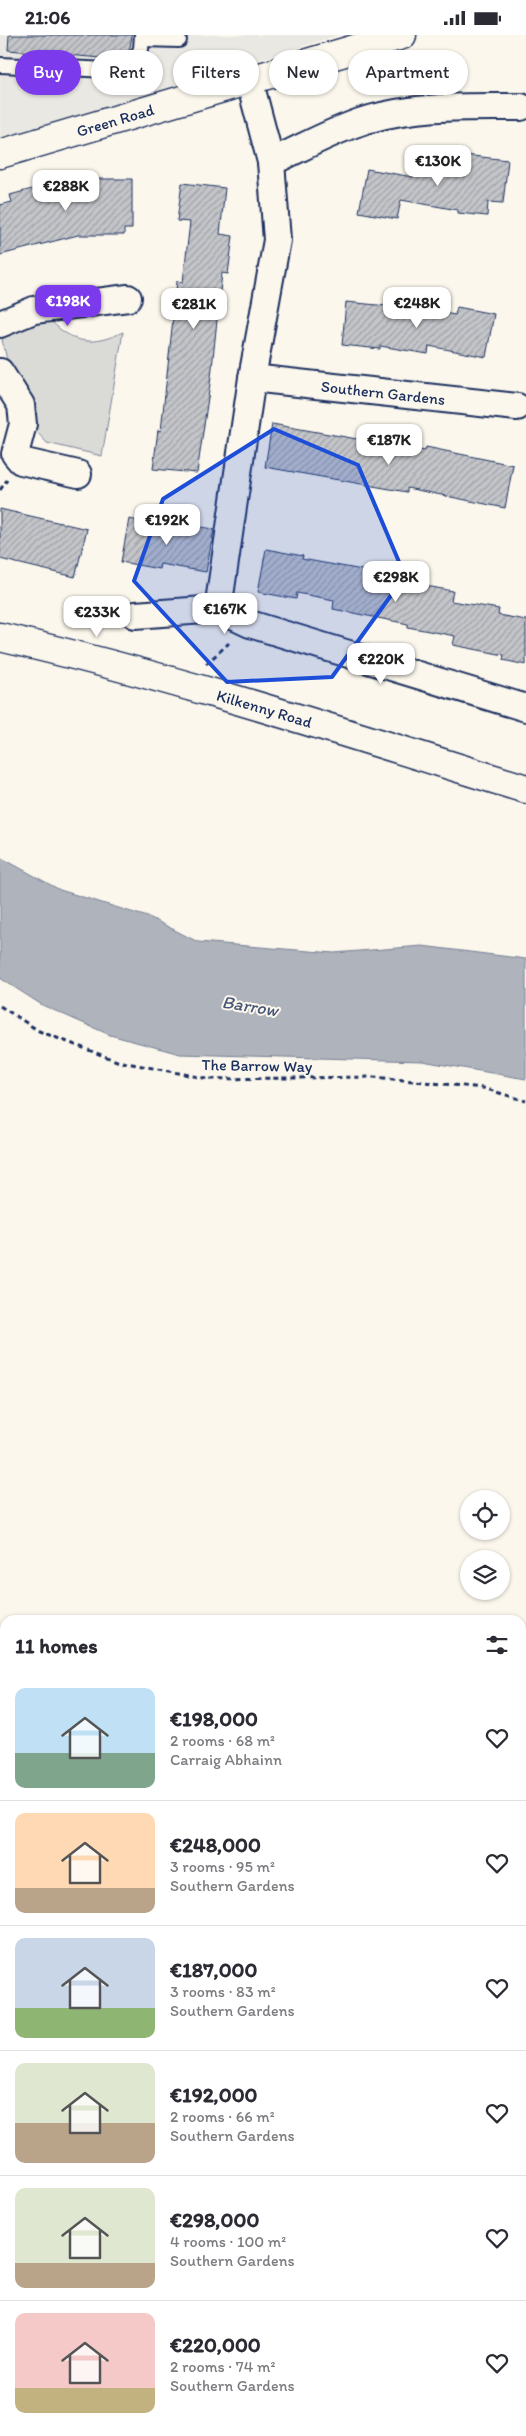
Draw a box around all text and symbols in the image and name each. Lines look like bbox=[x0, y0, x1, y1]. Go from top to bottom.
text: 21:06 bbox=[25, 6, 70, 29]
chip: Buy bbox=[15, 50, 81, 95]
chip: Rent bbox=[91, 50, 163, 95]
chip: Filters bbox=[173, 50, 259, 95]
chip: New bbox=[269, 50, 338, 95]
chip: Apartment bbox=[348, 50, 468, 95]
street label: Green Road bbox=[74, 100, 156, 141]
pin: €130K bbox=[403, 145, 473, 187]
text: €130K bbox=[415, 151, 461, 170]
pin: €288K bbox=[31, 169, 101, 212]
text: €288K bbox=[43, 176, 89, 195]
pin: €198K bbox=[33, 285, 103, 327]
pin: €281K bbox=[159, 287, 229, 330]
pin: €248K bbox=[382, 287, 452, 329]
text: €198K bbox=[46, 291, 90, 310]
text: €248K bbox=[394, 293, 440, 312]
text: €281K bbox=[172, 294, 216, 313]
street label: Southern Gardens bbox=[320, 377, 446, 409]
pin: €187K bbox=[354, 423, 424, 466]
text: €187K bbox=[367, 430, 411, 449]
pin: €192K bbox=[132, 503, 202, 546]
text: €192K bbox=[145, 510, 189, 529]
pin: €298K bbox=[361, 561, 431, 603]
text: €298K bbox=[374, 567, 418, 586]
pin: €167K bbox=[190, 593, 260, 635]
pin: €233K bbox=[62, 595, 132, 638]
text: €167K bbox=[203, 599, 247, 618]
text: €233K bbox=[74, 602, 120, 621]
pin: €220K bbox=[346, 643, 416, 685]
text: €220K bbox=[358, 649, 404, 668]
street label: Kilkenny Road bbox=[214, 686, 315, 732]
water label: Barrow bbox=[220, 991, 281, 1022]
street label: The Barrow Way bbox=[201, 1055, 313, 1076]
map controls bbox=[460, 1490, 510, 1600]
button: locate bbox=[460, 1490, 510, 1540]
button: layers bbox=[460, 1550, 510, 1600]
icon: filters bbox=[483, 1631, 511, 1659]
text: 11 homes bbox=[15, 1633, 98, 1658]
text: €198,000 bbox=[170, 1706, 258, 1731]
icon: home bbox=[55, 1708, 115, 1768]
icon: heart bbox=[483, 1724, 511, 1752]
text: 2 rooms · 68 m² bbox=[170, 1731, 275, 1750]
text: Carraig Abhainn bbox=[170, 1750, 282, 1769]
text: €248,000 bbox=[170, 1832, 261, 1857]
icon: home bbox=[55, 1833, 115, 1893]
icon: heart bbox=[483, 1849, 511, 1877]
text: 3 rooms · 95 m² bbox=[170, 1857, 275, 1876]
text: Southern Gardens bbox=[170, 1876, 295, 1895]
text: €187,000 bbox=[170, 1957, 257, 1982]
icon: home bbox=[55, 1958, 115, 2018]
icon: heart bbox=[483, 1974, 511, 2002]
text: 3 rooms · 83 m² bbox=[170, 1982, 276, 2001]
text: Southern Gardens bbox=[170, 2001, 295, 2020]
text: €192,000 bbox=[170, 2082, 258, 2107]
icon: home bbox=[55, 2083, 115, 2143]
icon: heart bbox=[483, 2099, 511, 2127]
text: 2 rooms · 66 m² bbox=[170, 2107, 275, 2126]
text: Southern Gardens bbox=[170, 2126, 295, 2145]
text: €298,000 bbox=[170, 2207, 259, 2232]
icon: home bbox=[55, 2208, 115, 2268]
icon: heart bbox=[483, 2224, 511, 2252]
text: 4 rooms · 100 m² bbox=[170, 2232, 286, 2251]
text: Southern Gardens bbox=[170, 2251, 295, 2270]
text: €220,000 bbox=[170, 2332, 261, 2357]
icon: home bbox=[55, 2333, 115, 2393]
icon: heart bbox=[483, 2349, 511, 2377]
text: 2 rooms · 74 m² bbox=[170, 2357, 275, 2376]
text: Southern Gardens bbox=[170, 2376, 295, 2395]

